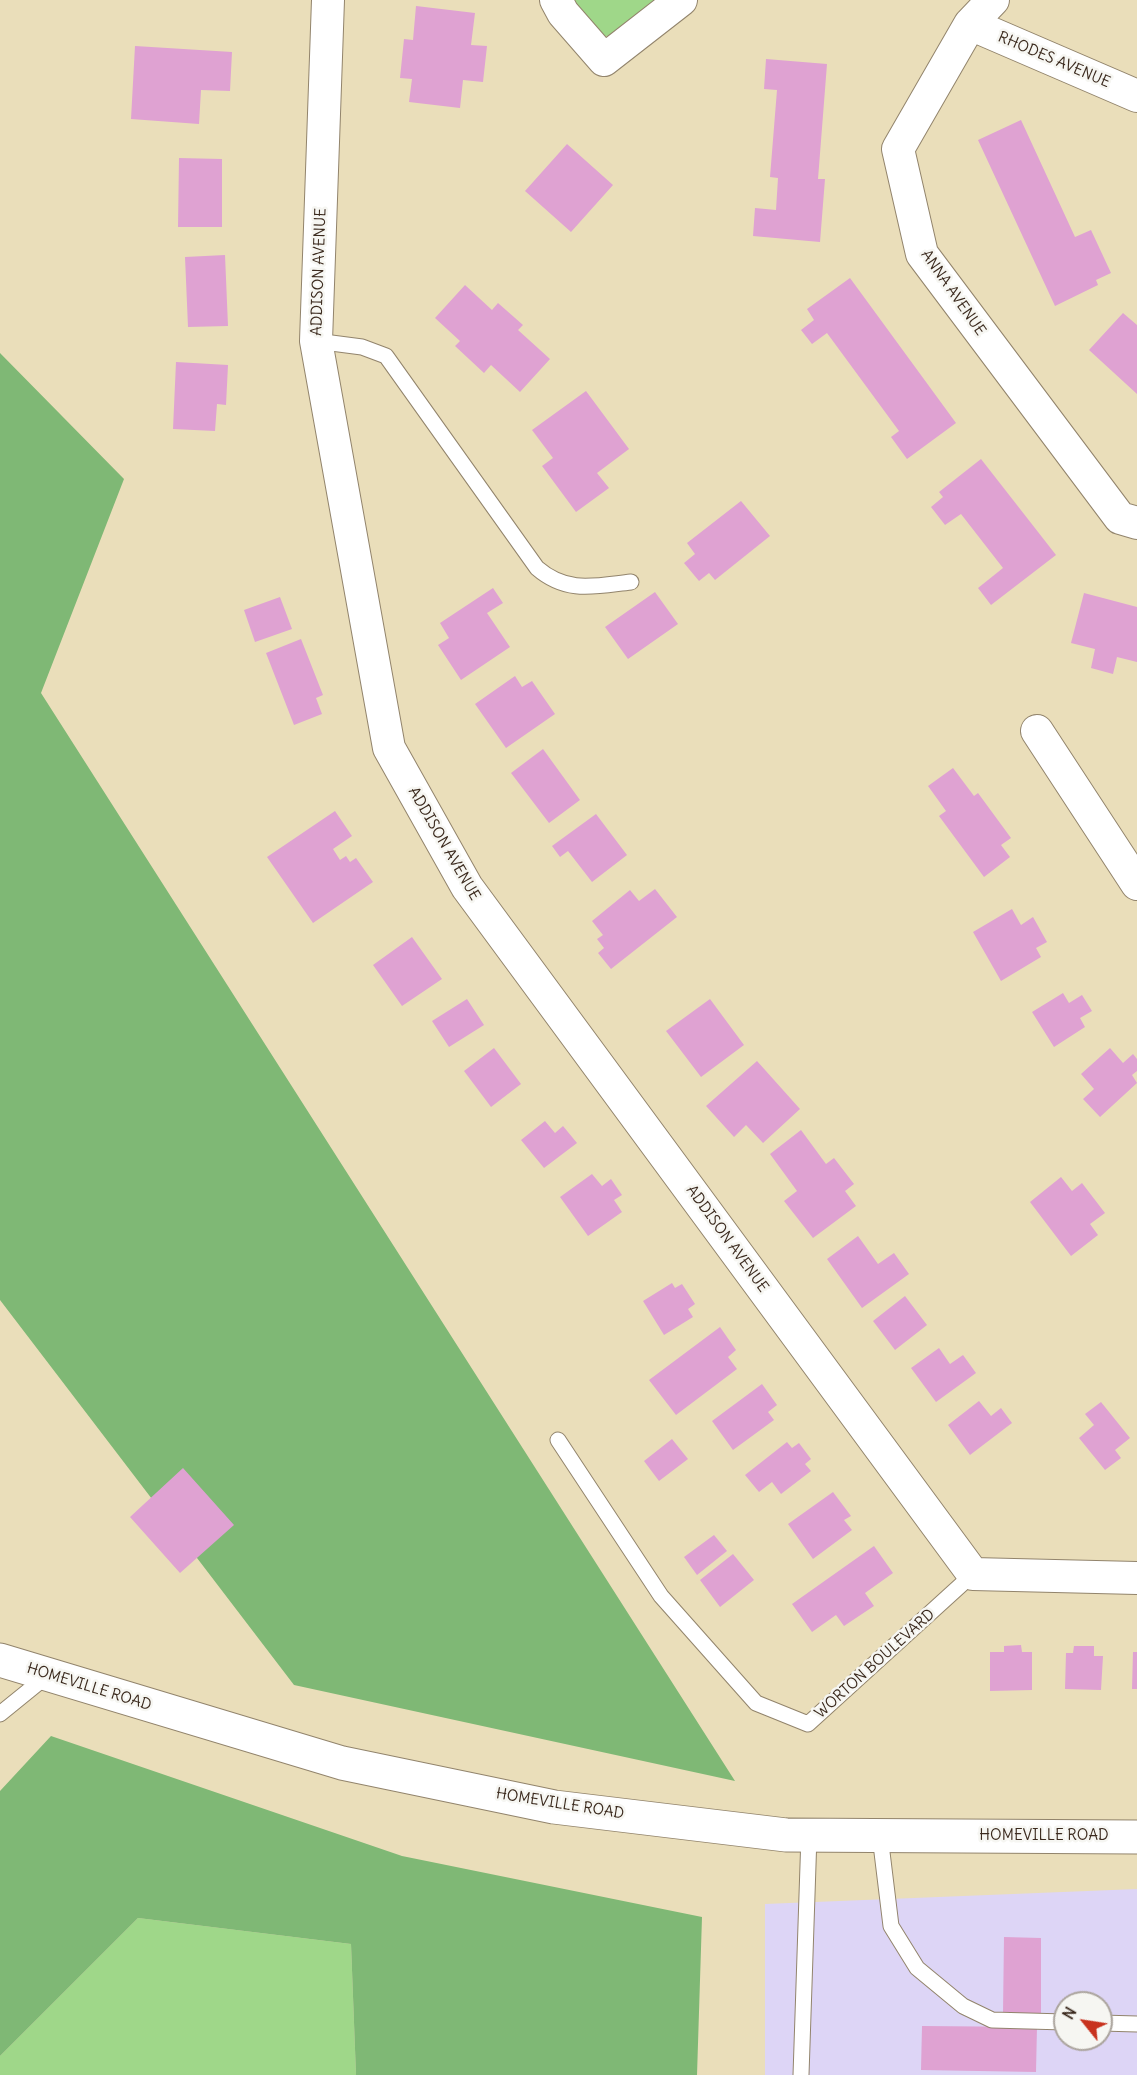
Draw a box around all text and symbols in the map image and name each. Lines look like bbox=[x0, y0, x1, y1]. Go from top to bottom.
street label: RHODES AVENUE bbox=[995, 28, 1113, 92]
street label: ADDISON AVENUE bbox=[308, 208, 330, 336]
street label: ANNA AVENUE bbox=[917, 247, 989, 339]
street label: ADDISON AVENUE bbox=[404, 784, 484, 904]
street label: ADDISON AVENUE bbox=[682, 1182, 772, 1296]
street label: WORTON BOULEVARD bbox=[811, 1606, 939, 1722]
street label: HOMEVILLE ROAD bbox=[25, 1659, 153, 1715]
street label: HOMEVILLE ROAD bbox=[495, 1785, 625, 1823]
street label: HOMEVILLE ROAD bbox=[979, 1827, 1109, 1845]
north arrow bbox=[1053, 1991, 1113, 2051]
text: N bbox=[1058, 2003, 1081, 2023]

